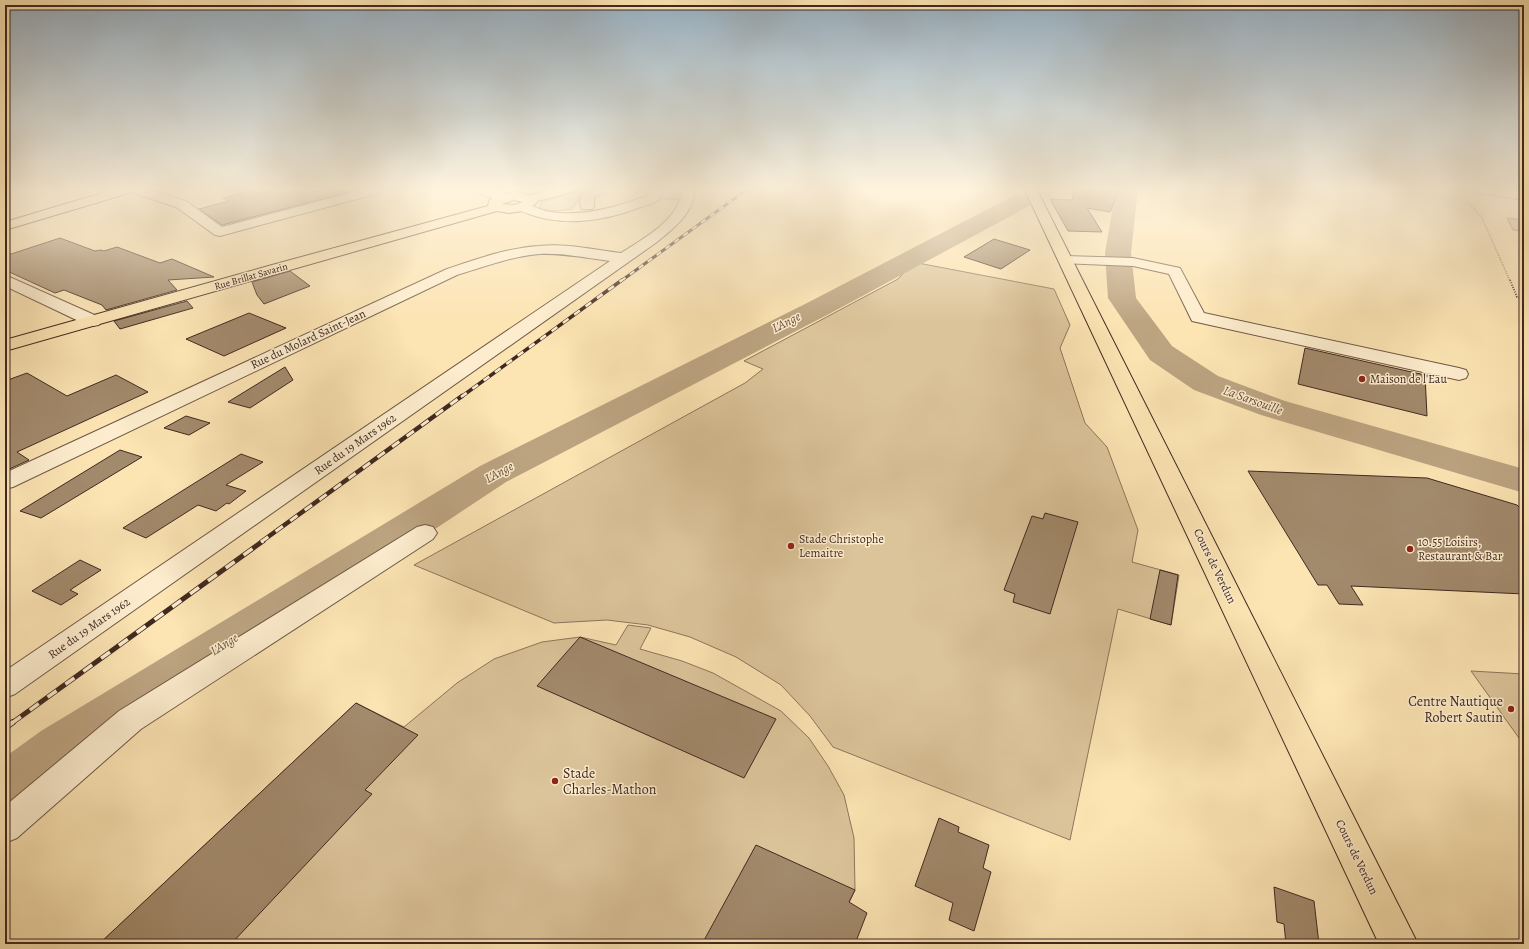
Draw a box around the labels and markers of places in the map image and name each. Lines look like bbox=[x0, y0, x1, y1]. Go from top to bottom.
place label: Maison de l'Eau bbox=[1370, 371, 1447, 387]
marker: Maison de l'Eau bbox=[1357, 374, 1367, 384]
place label: Stade Christophe Lemaitre bbox=[799, 531, 884, 561]
place label: 10.55 Loisirs, Restaurant & Bar bbox=[1418, 534, 1503, 564]
marker: Stade Christophe Lemaitre bbox=[786, 541, 796, 551]
marker: 10.55 Loisirs, Restaurant & Bar bbox=[1405, 544, 1415, 554]
place label: Centre Nautique Robert Sautin bbox=[1408, 692, 1503, 727]
marker: Centre Nautique Robert Sautin bbox=[1506, 704, 1516, 714]
place label: Stade Charles-Mathon bbox=[563, 764, 657, 799]
marker: Stade Charles-Mathon bbox=[550, 776, 560, 786]

